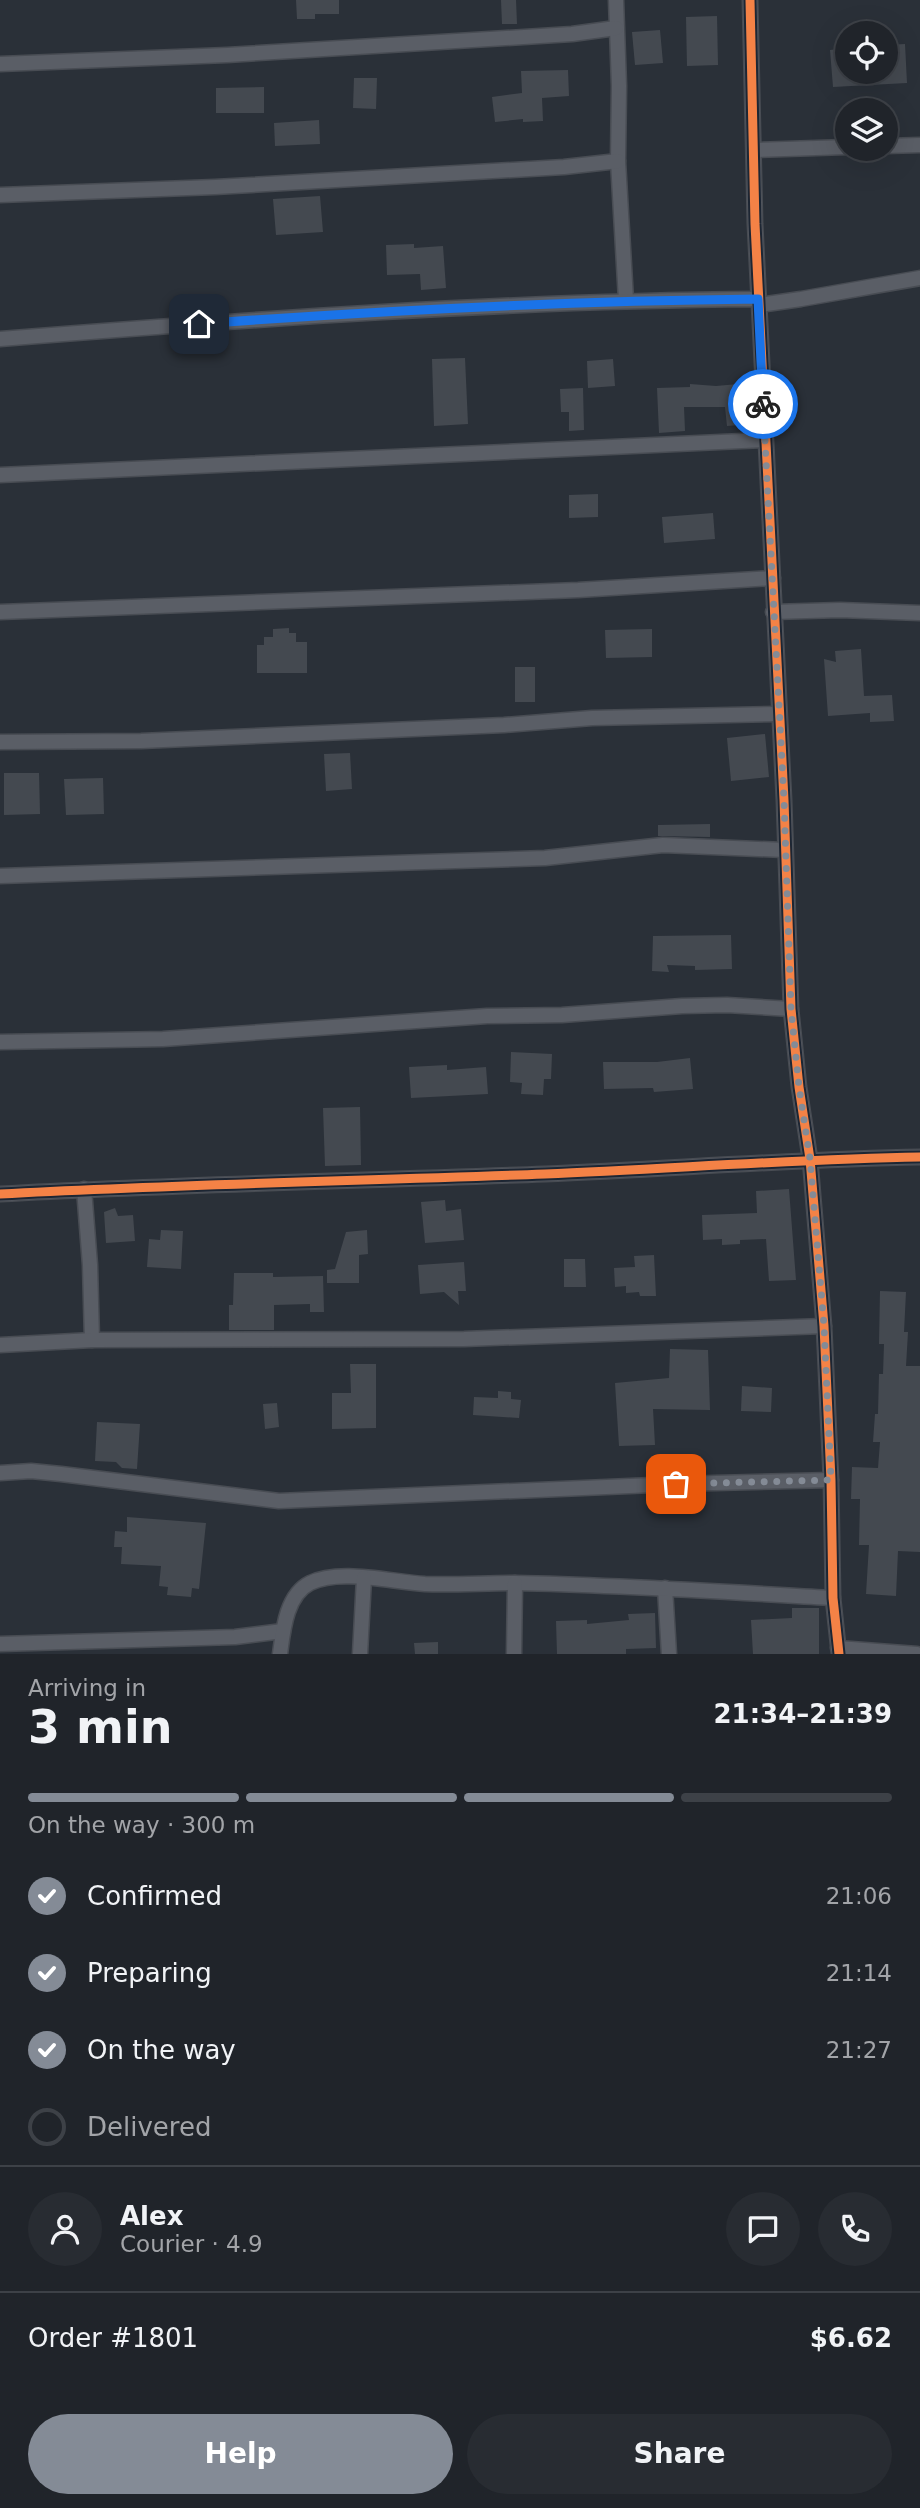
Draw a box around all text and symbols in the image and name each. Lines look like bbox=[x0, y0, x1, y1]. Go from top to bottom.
map controls bbox=[835, 21, 898, 161]
button: locate bbox=[835, 21, 898, 84]
button: layers bbox=[835, 98, 898, 161]
pin bbox=[169, 294, 229, 354]
icon: home bbox=[180, 305, 218, 343]
courier bbox=[728, 369, 798, 439]
icon: bike bbox=[744, 385, 782, 423]
pin bbox=[646, 1454, 706, 1514]
icon: bag bbox=[657, 1465, 695, 1503]
text: Arriving in bbox=[28, 1675, 146, 1701]
text: 21:34–21:39 bbox=[713, 1699, 892, 1729]
text: 3 min bbox=[28, 1700, 172, 1754]
text: On the way · 300 m bbox=[28, 1812, 255, 1838]
icon: check bbox=[28, 1877, 66, 1915]
text: Confirmed bbox=[87, 1881, 222, 1911]
text: 21:06 bbox=[826, 1883, 892, 1909]
icon: check bbox=[28, 1954, 66, 1992]
text: Preparing bbox=[87, 1958, 212, 1988]
text: 21:14 bbox=[826, 1960, 892, 1986]
icon: check bbox=[28, 2031, 66, 2069]
text: On the way bbox=[87, 2035, 236, 2065]
text: 21:27 bbox=[826, 2037, 892, 2063]
text: Delivered bbox=[87, 2112, 211, 2142]
button: person bbox=[28, 2192, 102, 2266]
button: chat bbox=[726, 2192, 800, 2266]
button: phone bbox=[818, 2192, 892, 2266]
text: Alex bbox=[120, 2201, 183, 2231]
text: Courier · 4.9 bbox=[120, 2231, 263, 2257]
text: Order #1801 bbox=[28, 2323, 198, 2353]
text: $6.62 bbox=[810, 2323, 892, 2353]
button: Help bbox=[28, 2414, 453, 2494]
button: Share bbox=[467, 2414, 892, 2494]

